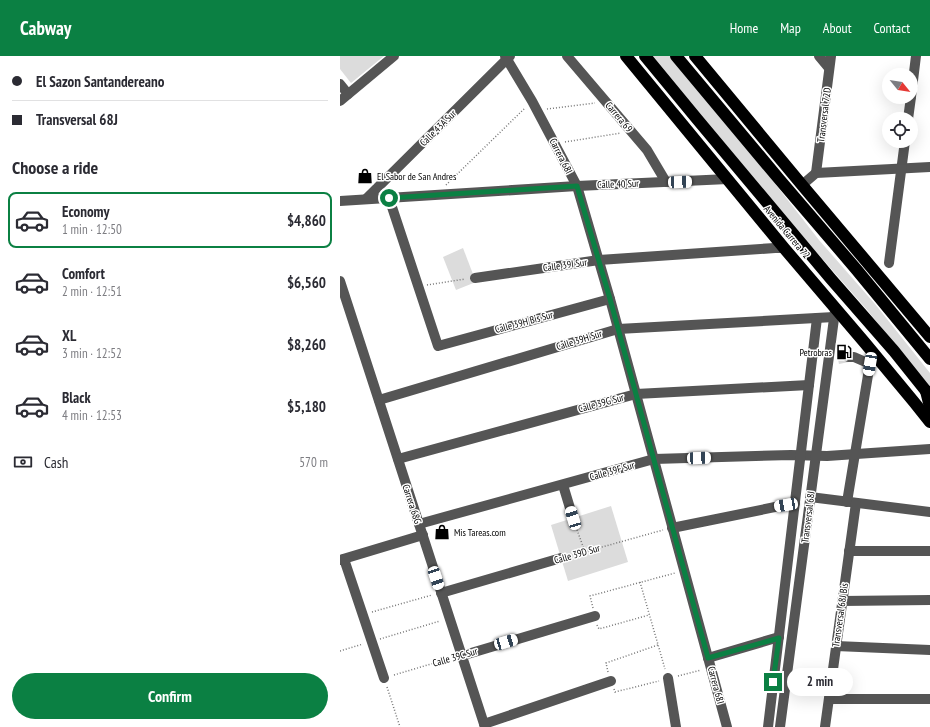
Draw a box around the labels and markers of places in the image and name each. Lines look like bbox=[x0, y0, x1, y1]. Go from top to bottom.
shop icon: El Sabor de San Andres bbox=[356, 167, 374, 185]
place label: El Sabor de San Andres bbox=[377, 170, 457, 183]
fuel station icon: Petrobras bbox=[835, 343, 853, 361]
place label: Petrobras bbox=[799, 346, 833, 359]
shop icon: Mis Tareas.com bbox=[433, 523, 451, 541]
place label: Mis Tareas.com bbox=[454, 526, 506, 539]

